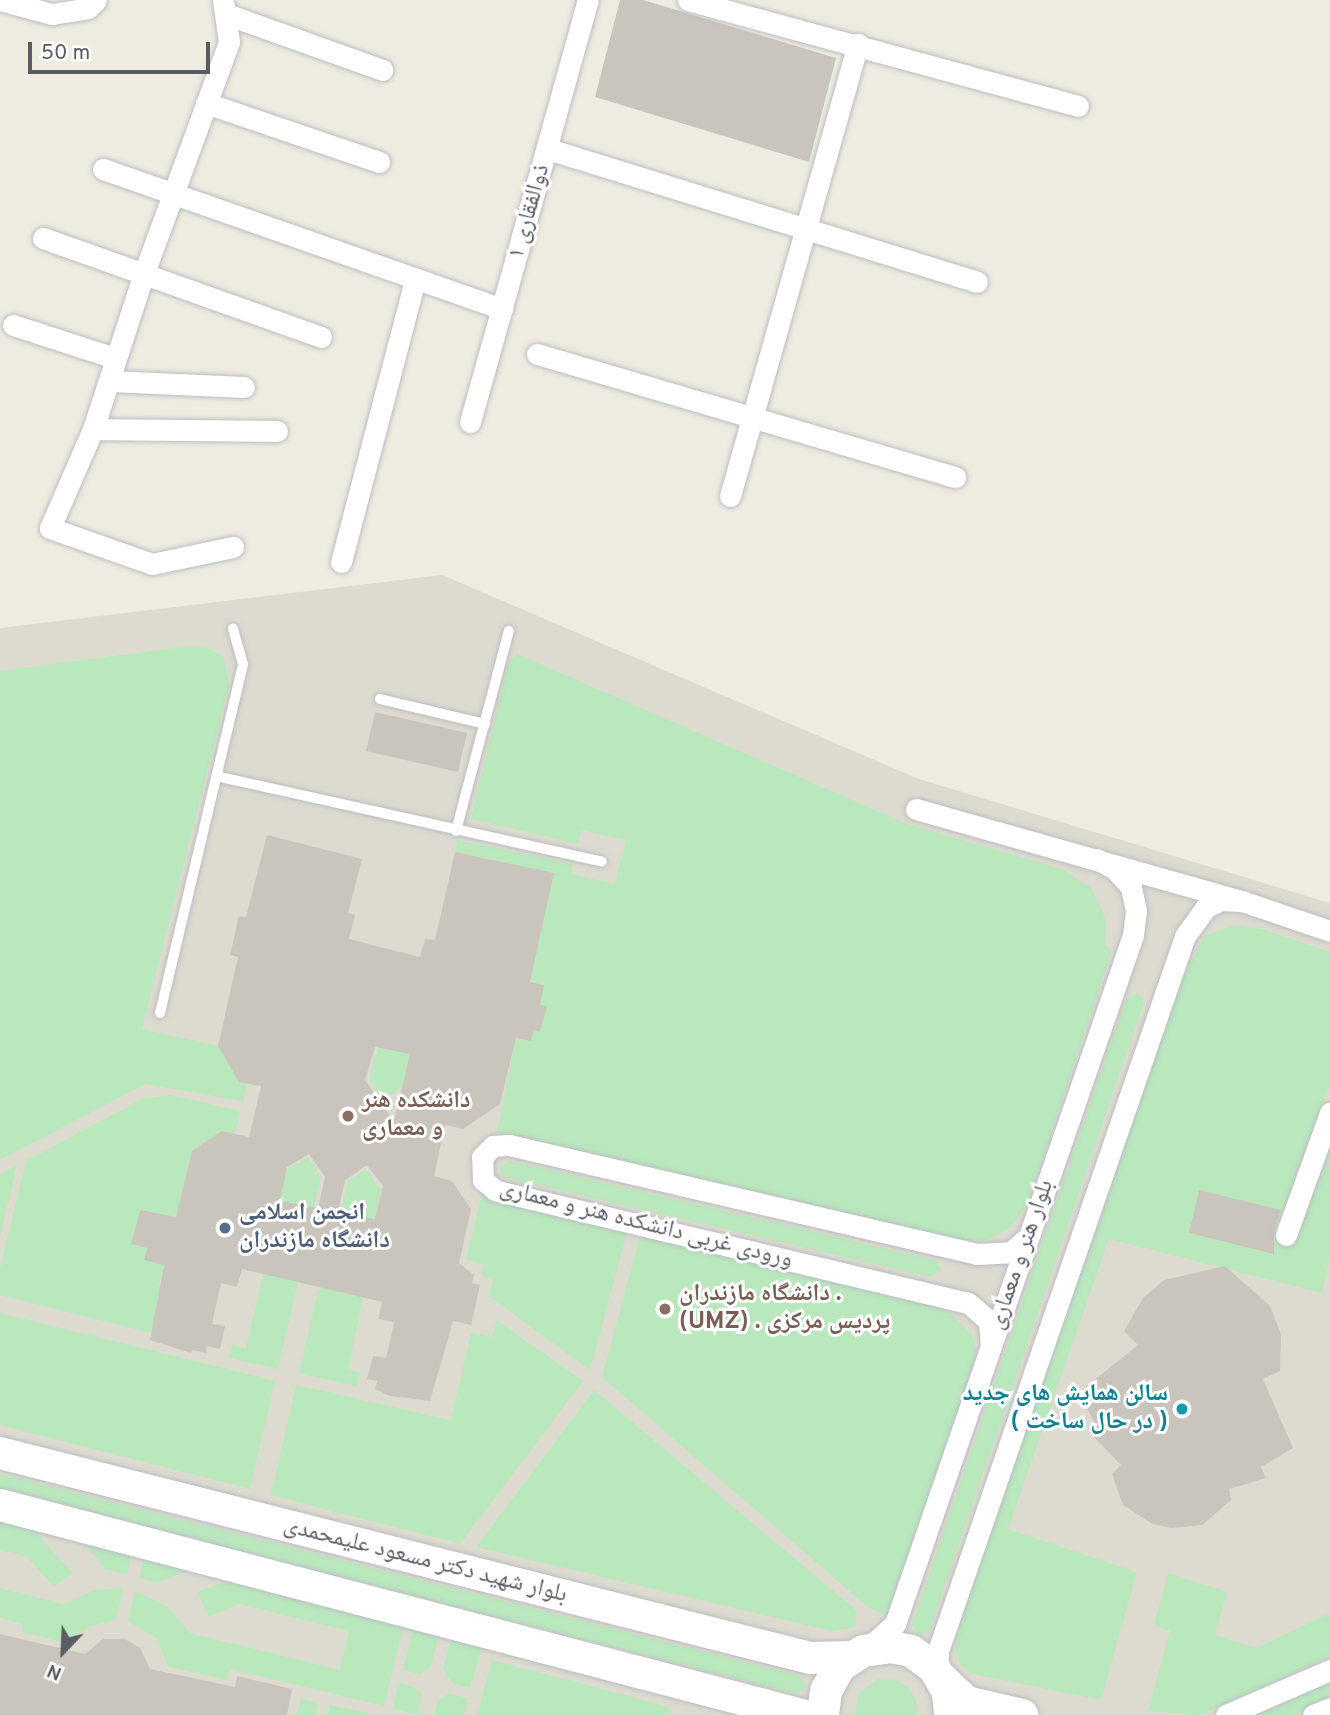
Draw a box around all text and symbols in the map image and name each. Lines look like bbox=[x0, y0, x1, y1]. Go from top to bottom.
scale bar bbox=[32, 28, 214, 72]
text: 50 m bbox=[41, 40, 90, 67]
street label: ذوالفقاری ۱ bbox=[503, 161, 557, 263]
place label: دانشکده هنر و معماری bbox=[362, 1088, 471, 1144]
marker: دانشکده هنر و معماری bbox=[340, 1108, 356, 1124]
street label: ورودی غربی دانشکده هنر و معماری bbox=[496, 1175, 796, 1275]
street label: بلوار هنر و معماری bbox=[983, 1176, 1061, 1334]
place label: انجمن اسلامی دانشگاه مازندران bbox=[239, 1200, 390, 1256]
marker: انجمن اسلامی دانشگاه مازندران bbox=[217, 1220, 233, 1236]
place label: دانشگاه مازندران . (UMZ) . پردیس مرکزی bbox=[679, 1281, 890, 1337]
marker: دانشگاه مازندران . (UMZ) . پردیس مرکزی bbox=[657, 1301, 673, 1317]
place label: سالن همایش های جدید ( در حال ساخت ) bbox=[963, 1381, 1168, 1437]
marker: سالن همایش های جدید ( در حال ساخت ) bbox=[1174, 1401, 1190, 1417]
street label: بلوار شهید دکتر مسعود علیمحمدی bbox=[280, 1512, 570, 1610]
north arrow bbox=[28, 1617, 98, 1687]
text: N bbox=[44, 1658, 66, 1685]

